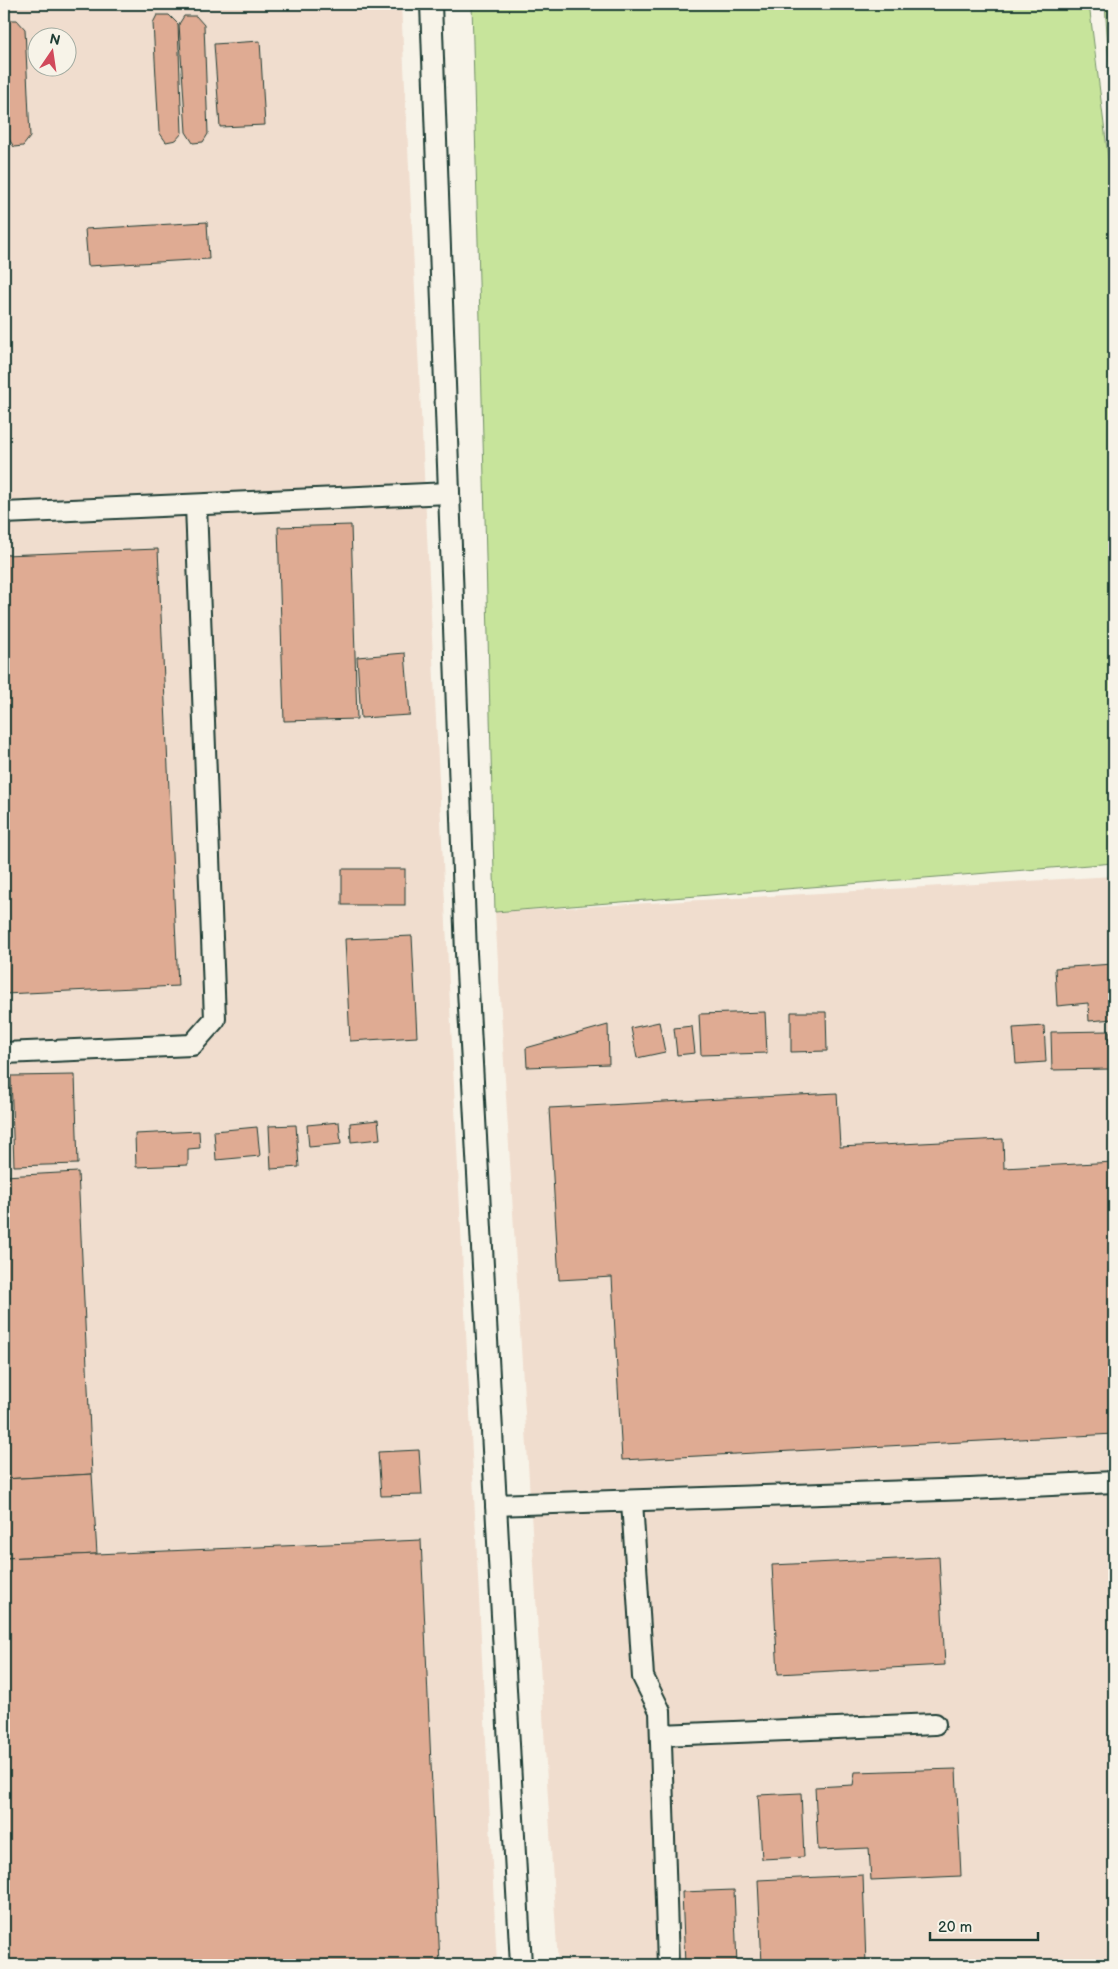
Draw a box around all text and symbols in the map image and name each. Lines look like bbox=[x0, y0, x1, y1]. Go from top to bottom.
north arrow bbox=[28, 28, 78, 78]
text: N bbox=[48, 30, 62, 49]
scale bar bbox=[930, 1909, 1038, 1941]
text: 20 m bbox=[938, 1918, 972, 1937]

